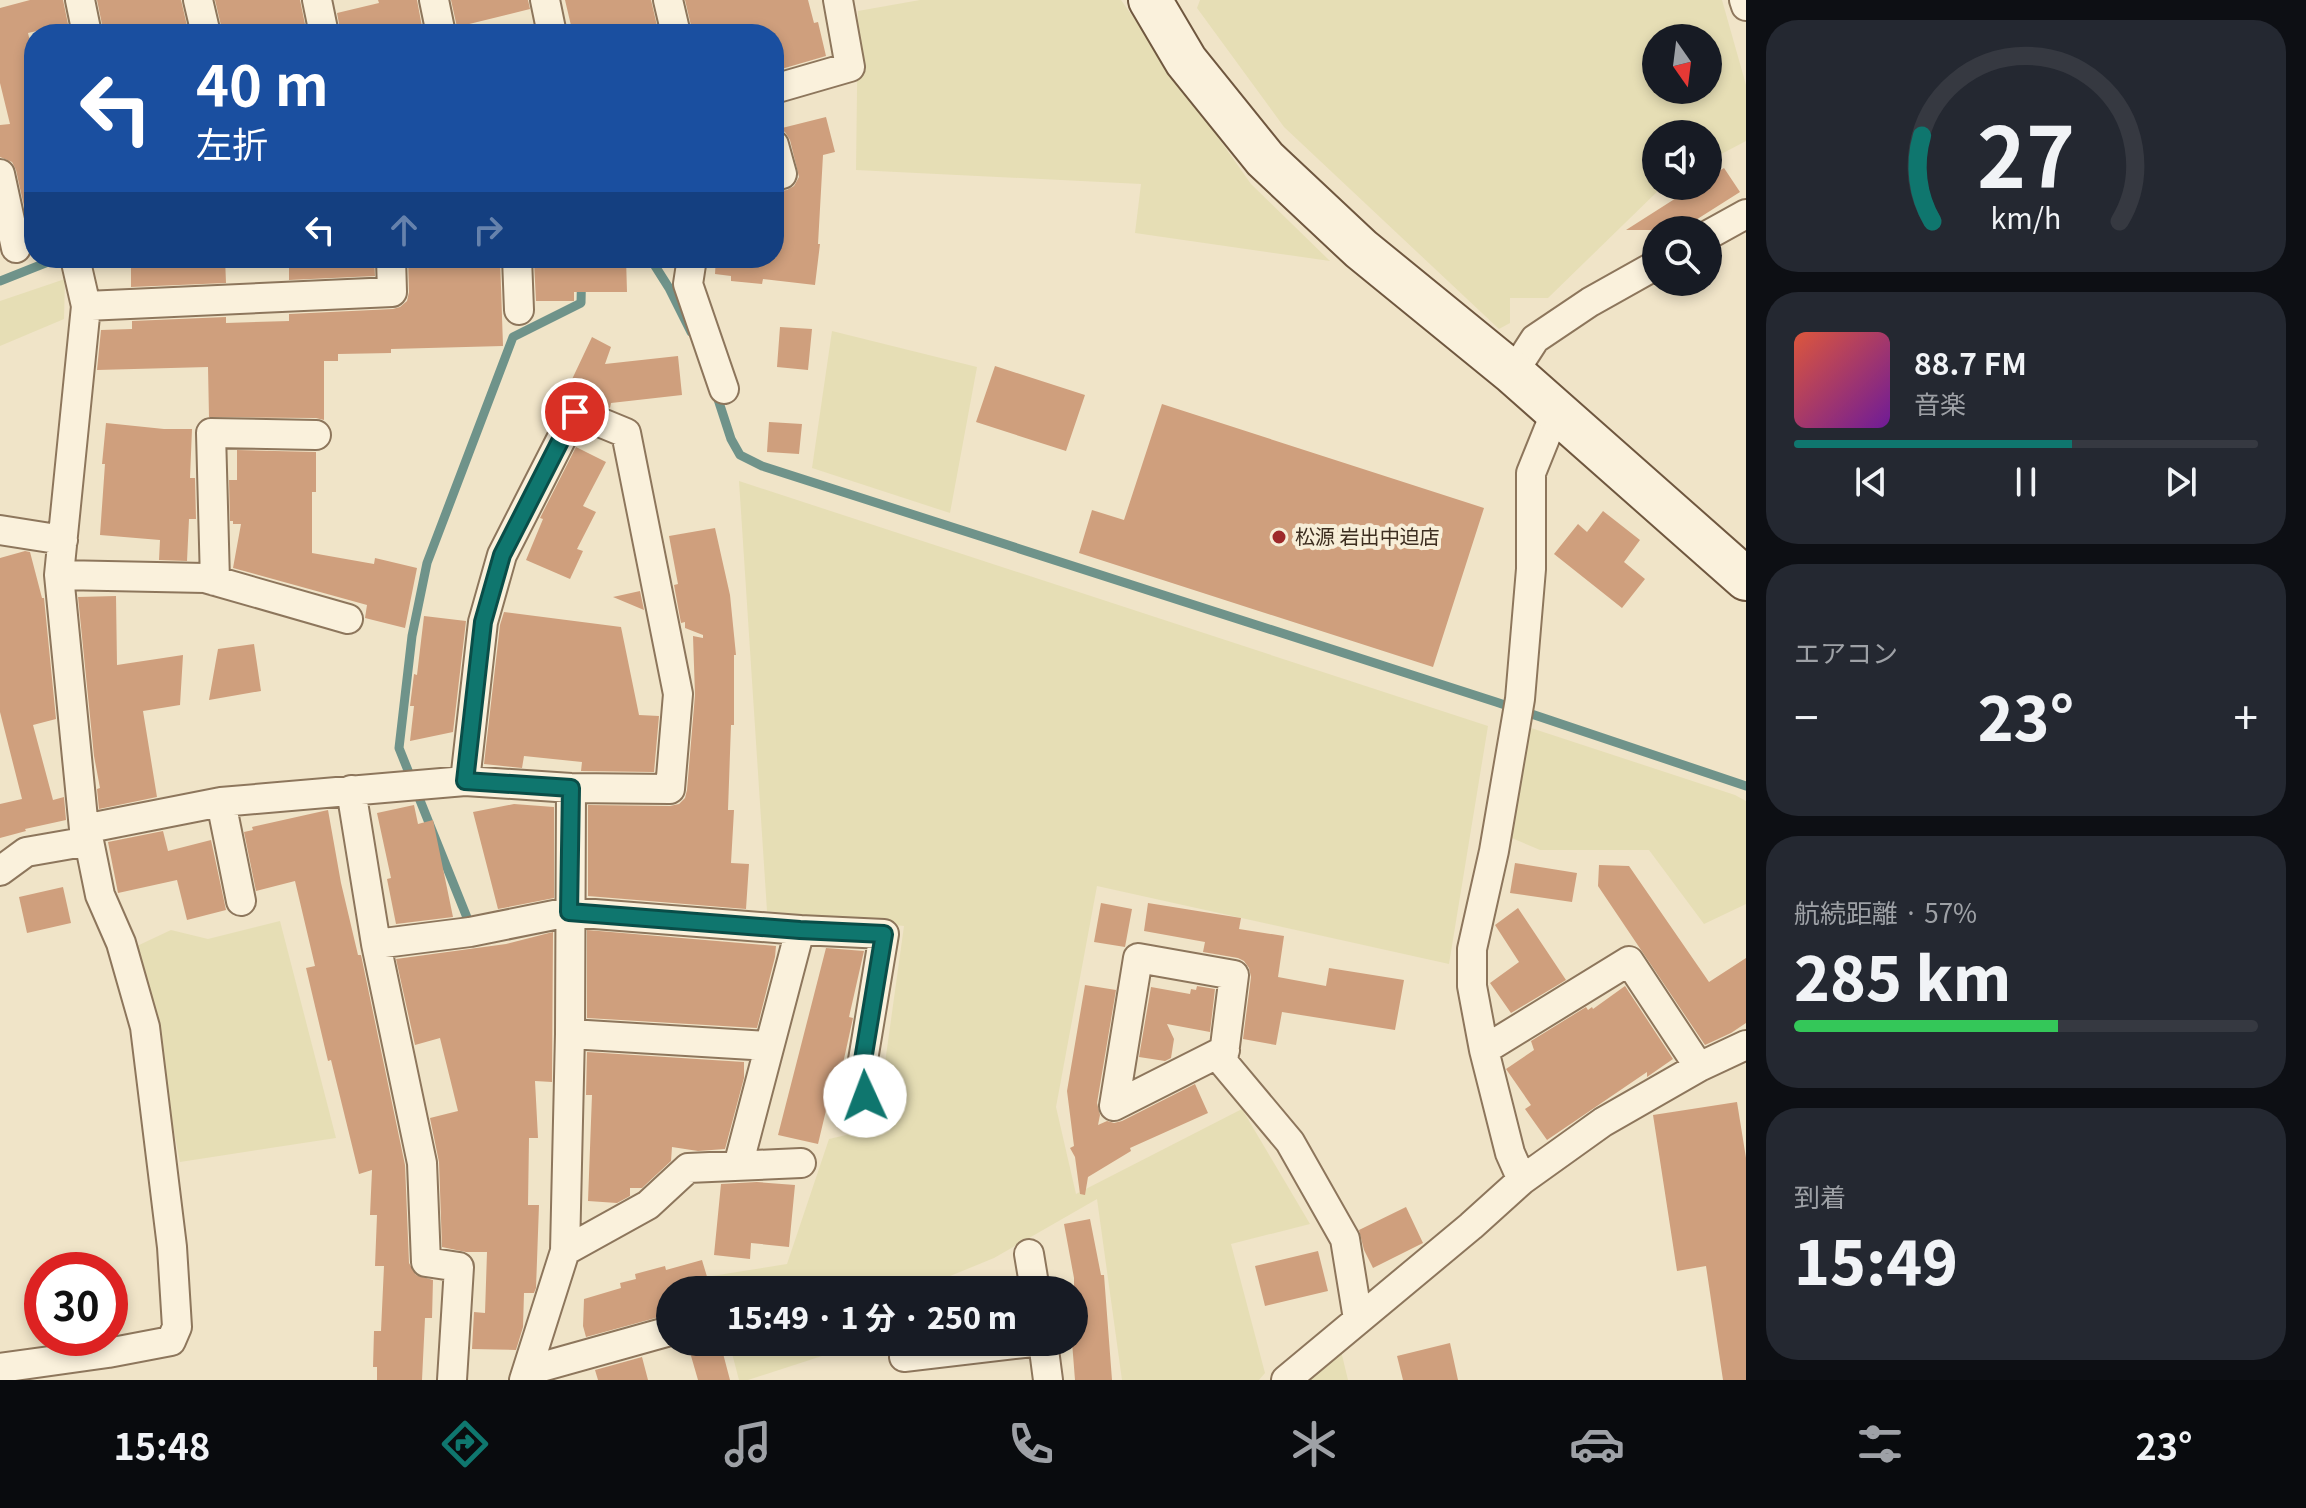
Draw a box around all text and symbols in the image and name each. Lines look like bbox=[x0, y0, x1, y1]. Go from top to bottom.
north arrow bbox=[1642, 24, 1722, 104]
map controls bbox=[1642, 24, 1722, 296]
text: 40 m bbox=[196, 41, 329, 122]
icon: left bbox=[64, 56, 168, 160]
text: 27 bbox=[1977, 91, 2075, 212]
text: 左折 bbox=[196, 116, 268, 168]
button: sound bbox=[1642, 120, 1722, 200]
text: km/h bbox=[1991, 196, 2061, 237]
icon: left bbox=[298, 208, 342, 252]
icon: ahead bbox=[382, 208, 426, 252]
icon: right bbox=[466, 208, 510, 252]
button: search bbox=[1642, 216, 1722, 296]
text: 88.7 FM bbox=[1914, 340, 2027, 384]
pin bbox=[541, 378, 609, 446]
text: 音楽 bbox=[1914, 384, 1966, 421]
icon: arrive bbox=[553, 390, 597, 434]
icon: previous bbox=[1849, 460, 1893, 504]
icon: pause bbox=[2004, 460, 2048, 504]
icon: next bbox=[2159, 460, 2203, 504]
place label: 松源 岩出中迫店 bbox=[1295, 521, 1439, 550]
marker: 松源 岩出中迫店 bbox=[1270, 528, 1288, 546]
text: エアコン bbox=[1794, 633, 1898, 670]
text: 23° bbox=[1978, 671, 2074, 758]
text: − bbox=[1794, 683, 1818, 747]
text: + bbox=[2234, 683, 2258, 747]
text: 航続距離 · 57% bbox=[1794, 893, 1977, 930]
text: 285 km bbox=[1794, 931, 2011, 1018]
position arrow bbox=[823, 1054, 907, 1138]
text: 到着 bbox=[1794, 1177, 1846, 1214]
text: 15:49 bbox=[1794, 1215, 1958, 1302]
speed limit sign: 30 bbox=[24, 1252, 128, 1356]
text: 15:49 · 1 分 · 250 m bbox=[727, 1294, 1017, 1338]
icon: directions bbox=[437, 1416, 493, 1472]
icon: music bbox=[720, 1416, 776, 1472]
icon: phone bbox=[1003, 1416, 1059, 1472]
icon: climate bbox=[1286, 1416, 1342, 1472]
icon: car bbox=[1569, 1416, 1625, 1472]
icon: filters bbox=[1852, 1416, 1908, 1472]
text: 15:48 bbox=[114, 1418, 210, 1470]
text: 23° bbox=[2135, 1418, 2192, 1470]

